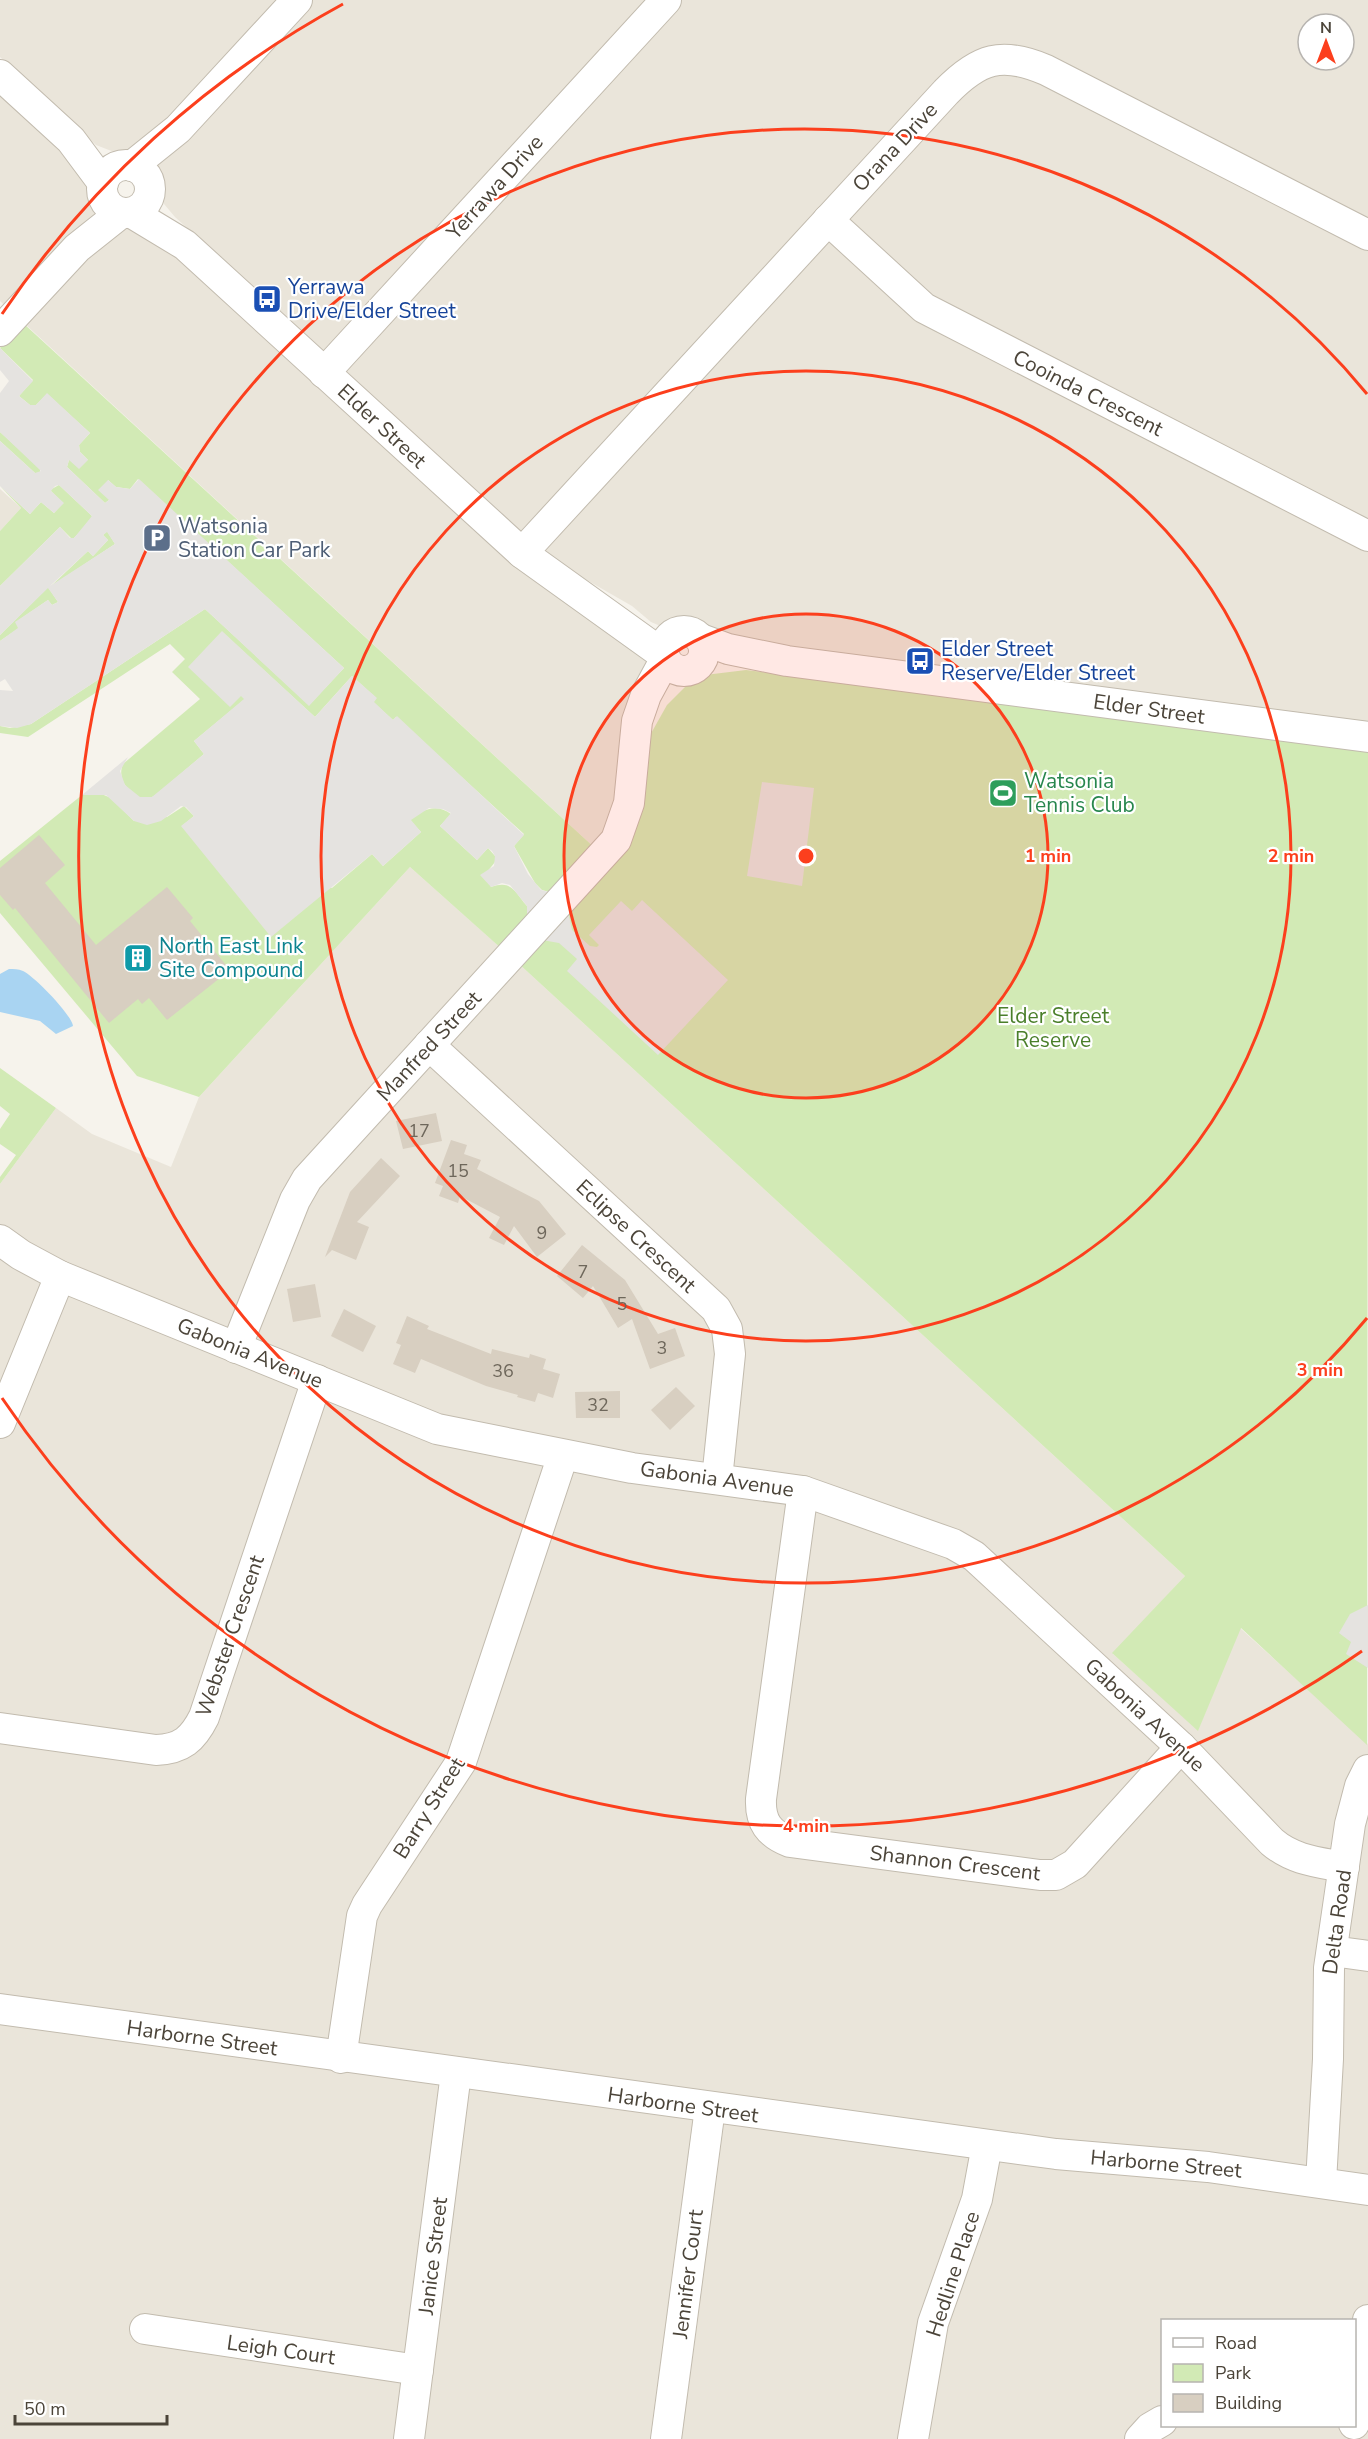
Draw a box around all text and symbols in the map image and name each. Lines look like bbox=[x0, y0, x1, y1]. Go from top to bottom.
north arrow bbox=[1296, 12, 1356, 72]
text: N bbox=[1320, 17, 1332, 39]
street label: Orana Drive bbox=[846, 96, 944, 198]
street label: Yerrawa Drive bbox=[440, 129, 549, 246]
place label: Yerrawa Drive/Elder Street bbox=[287, 273, 456, 325]
bus stop icon: Yerrawa Drive/Elder Street bbox=[251, 283, 283, 315]
street label: Cooinda Crescent bbox=[1008, 343, 1168, 443]
street label: Elder Street bbox=[332, 378, 433, 475]
place label: Watsonia Station Car Park bbox=[178, 512, 331, 564]
parking icon: Watsonia Station Car Park bbox=[141, 522, 173, 554]
place label: Elder Street Reserve/Elder Street bbox=[941, 635, 1136, 687]
bus stop icon: Elder Street Reserve/Elder Street bbox=[904, 645, 936, 677]
street label: Elder Street bbox=[1092, 687, 1207, 731]
place label: Watsonia Tennis Club bbox=[1024, 767, 1135, 819]
sports icon: Watsonia Tennis Club bbox=[987, 777, 1019, 809]
text: 1 min bbox=[1025, 844, 1071, 868]
text: 2 min bbox=[1268, 844, 1314, 868]
centre of rings bbox=[796, 846, 816, 866]
place label: North East Link Site Compound bbox=[159, 932, 304, 984]
building icon: North East Link Site Compound bbox=[122, 942, 154, 974]
street label: Manfred Street bbox=[371, 984, 488, 1107]
park label: Elder Street Reserve bbox=[997, 1002, 1110, 1054]
house number: 17 bbox=[408, 1119, 430, 1143]
house number: 15 bbox=[447, 1159, 469, 1183]
street label: Eclipse Crescent bbox=[570, 1173, 703, 1299]
house number: 9 bbox=[537, 1221, 547, 1245]
house number: 7 bbox=[578, 1260, 588, 1284]
house number: 5 bbox=[617, 1292, 627, 1316]
street label: Gabonia Avenue bbox=[173, 1311, 327, 1395]
house number: 3 bbox=[657, 1336, 667, 1360]
text: 3 min bbox=[1297, 1358, 1343, 1382]
house number: 36 bbox=[492, 1359, 514, 1383]
house number: 32 bbox=[587, 1393, 609, 1417]
street label: Gabonia Avenue bbox=[638, 1454, 796, 1504]
street label: Webster Crescent bbox=[189, 1551, 271, 1721]
street label: Gabonia Avenue bbox=[1079, 1652, 1211, 1778]
street label: Barry Street bbox=[387, 1751, 472, 1864]
text: 4 min bbox=[783, 1814, 829, 1838]
street label: Shannon Crescent bbox=[868, 1839, 1042, 1887]
street label: Delta Road bbox=[1316, 1868, 1358, 1976]
street label: Harborne Street bbox=[125, 2014, 280, 2063]
street label: Harborne Street bbox=[606, 2081, 761, 2130]
street label: Harborne Street bbox=[1089, 2143, 1244, 2185]
street label: Janice Street bbox=[412, 2195, 454, 2317]
street label: Jennifer Court bbox=[666, 2207, 710, 2341]
street label: Hedline Place bbox=[920, 2208, 986, 2340]
legend bbox=[1161, 2319, 1356, 2427]
street label: Leigh Court bbox=[225, 2329, 338, 2372]
text: Road bbox=[1215, 2331, 1257, 2355]
text: Park bbox=[1215, 2361, 1252, 2385]
scale bar bbox=[15, 2388, 166, 2426]
text: Building bbox=[1215, 2391, 1282, 2415]
text: 50 m bbox=[24, 2397, 66, 2421]

